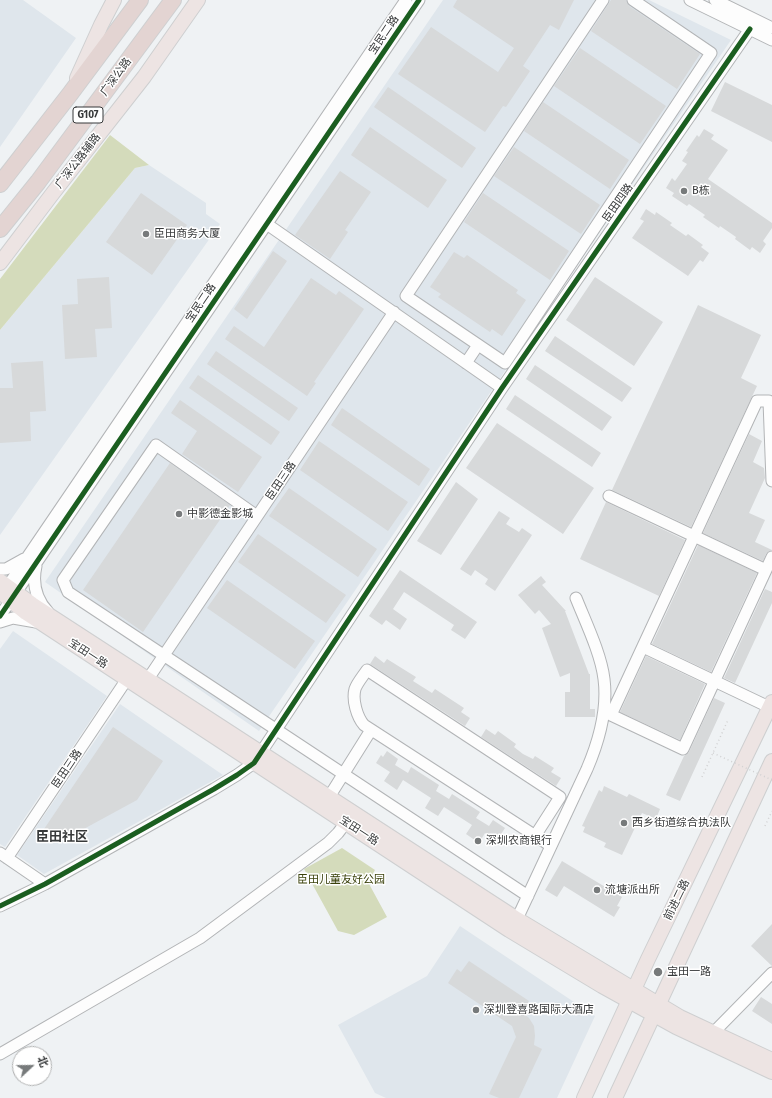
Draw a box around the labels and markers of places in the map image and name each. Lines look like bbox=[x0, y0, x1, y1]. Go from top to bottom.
place label: B栋 bbox=[692, 184, 710, 198]
marker: B栋 bbox=[679, 186, 689, 196]
place label: 臣田商务大厦 bbox=[154, 227, 220, 241]
marker: 臣田商务大厦 bbox=[141, 229, 151, 239]
place label: 中影德金影城 bbox=[187, 507, 253, 521]
marker: 中影德金影城 bbox=[174, 509, 184, 519]
place label: 西乡街道综合执法队 bbox=[632, 816, 731, 830]
marker: 西乡街道综合执法队 bbox=[619, 818, 629, 828]
place label: 深圳农商银行 bbox=[486, 834, 552, 848]
marker: 深圳农商银行 bbox=[473, 836, 483, 846]
place label: 流塘派出所 bbox=[605, 883, 660, 897]
marker: 流塘派出所 bbox=[592, 885, 602, 895]
place label: 宝田一路 bbox=[667, 965, 711, 979]
marker: 宝田一路 bbox=[652, 966, 664, 978]
place label: 深圳登喜路国际大酒店 bbox=[484, 1003, 594, 1017]
marker: 深圳登喜路国际大酒店 bbox=[471, 1005, 481, 1015]

